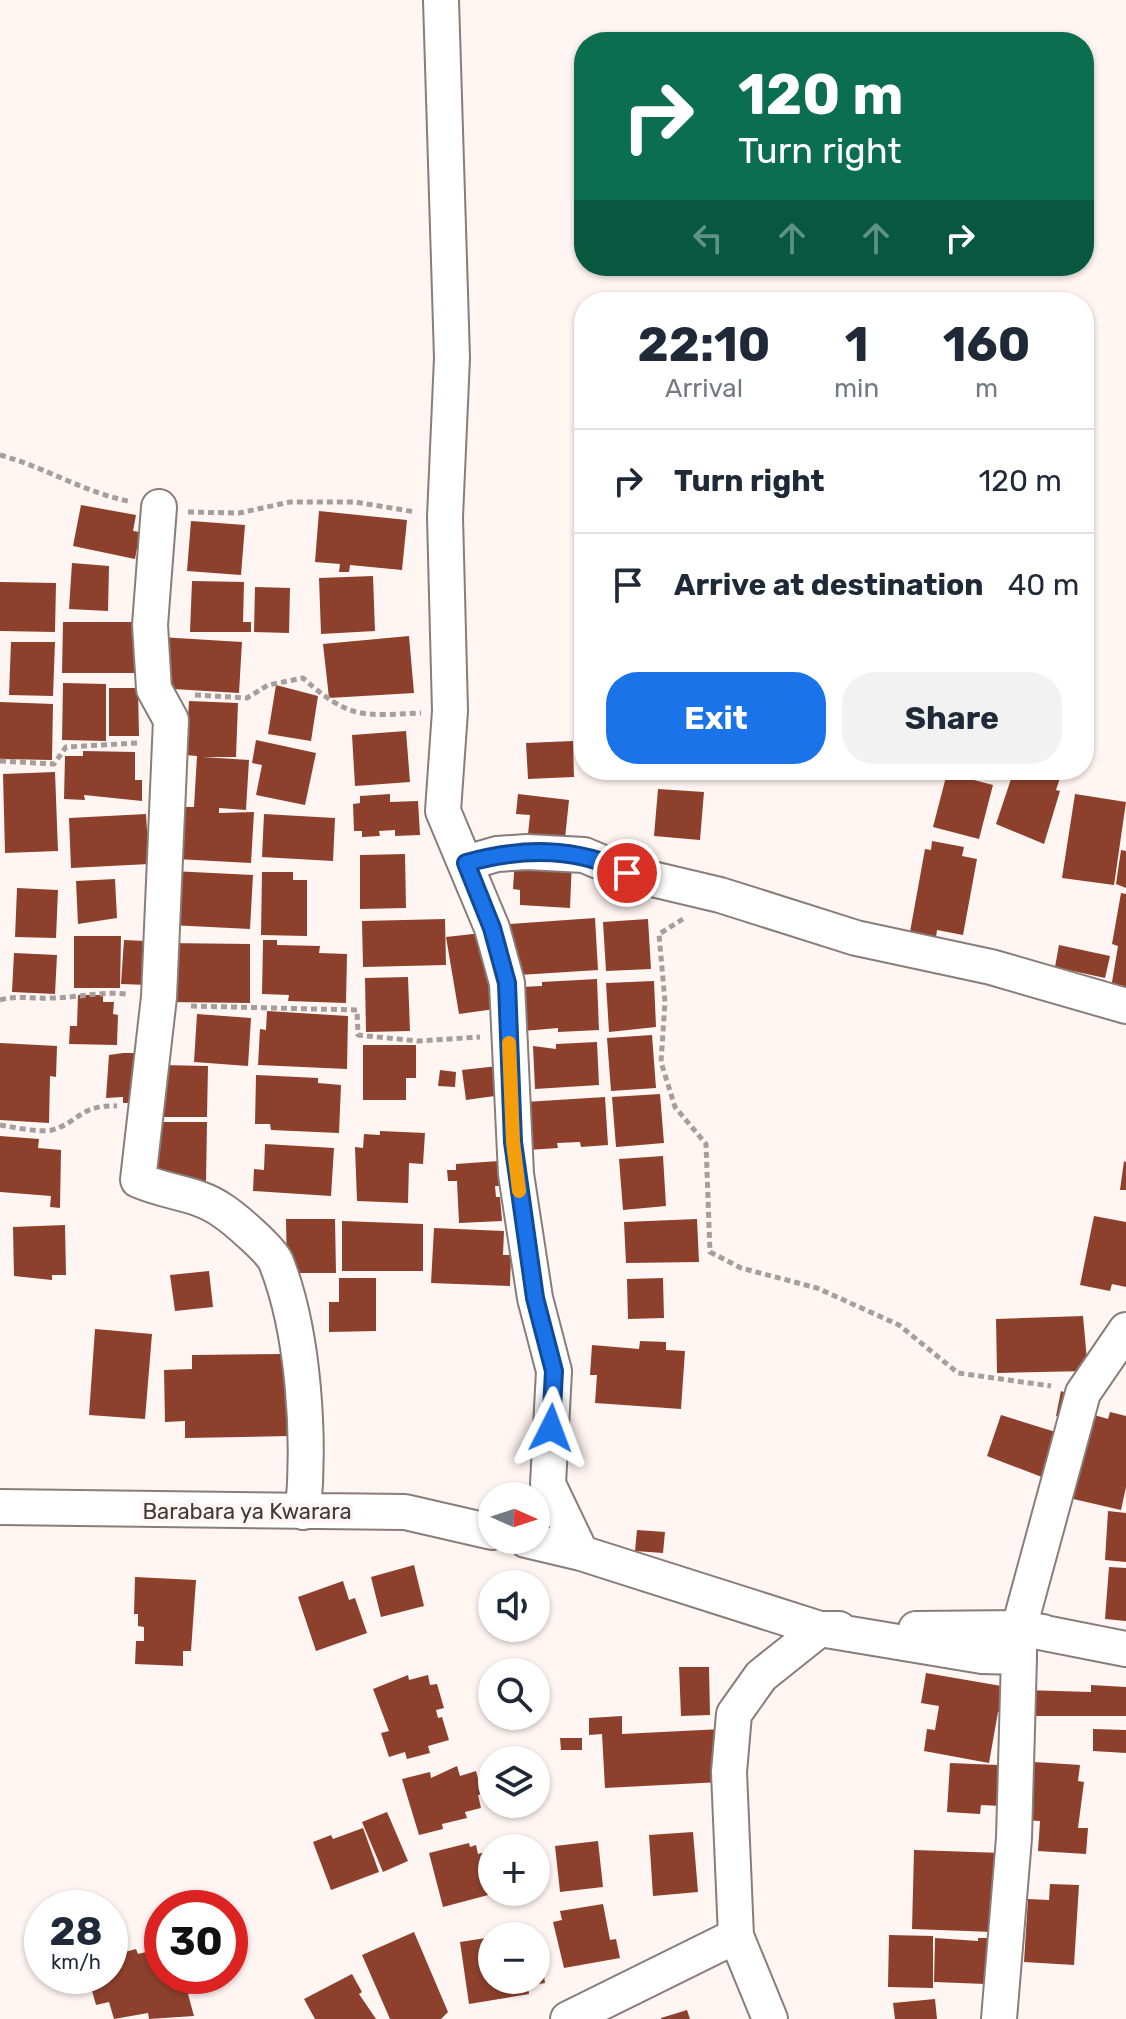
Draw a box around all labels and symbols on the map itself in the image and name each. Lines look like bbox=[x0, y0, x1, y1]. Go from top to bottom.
pin bbox=[593, 839, 661, 907]
position arrow bbox=[509, 1386, 593, 1470]
north arrow bbox=[478, 1482, 550, 1554]
street label: Barabara ya Kwarara bbox=[142, 1498, 352, 1525]
speed limit sign: 30 bbox=[144, 1890, 248, 1994]

